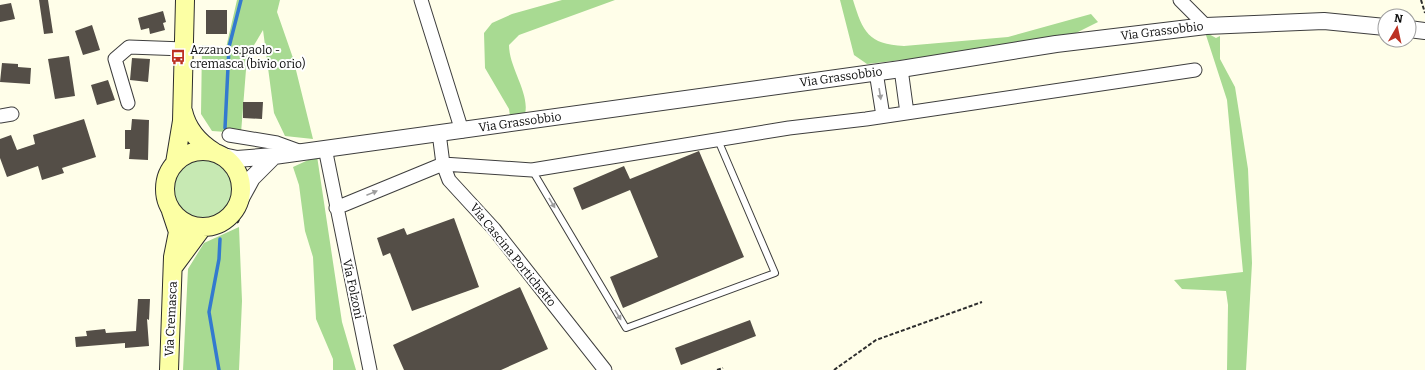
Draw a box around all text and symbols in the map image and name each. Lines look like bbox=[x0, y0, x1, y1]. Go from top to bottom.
north arrow bbox=[1377, 8, 1417, 48]
text: N bbox=[1393, 12, 1404, 26]
street label: Via Grassobbio bbox=[1120, 19, 1204, 43]
place label: Azzano s.paolo - cremasca (bivio orio) bbox=[190, 43, 306, 71]
bus stop icon: Azzano s.paolo - cremasca (bivio orio) bbox=[169, 48, 187, 66]
street label: Via Grassobbio bbox=[799, 64, 883, 90]
one-way arrow bbox=[877, 88, 883, 100]
street label: Via Grassobbio bbox=[478, 109, 562, 135]
one-way arrow bbox=[367, 190, 379, 196]
one-way arrow bbox=[548, 197, 555, 209]
street label: Via Cascina Portichetto bbox=[467, 201, 559, 309]
street label: Via Folzoni bbox=[340, 258, 366, 320]
street label: Via Cremasca bbox=[162, 281, 180, 357]
one-way arrow bbox=[615, 309, 622, 321]

